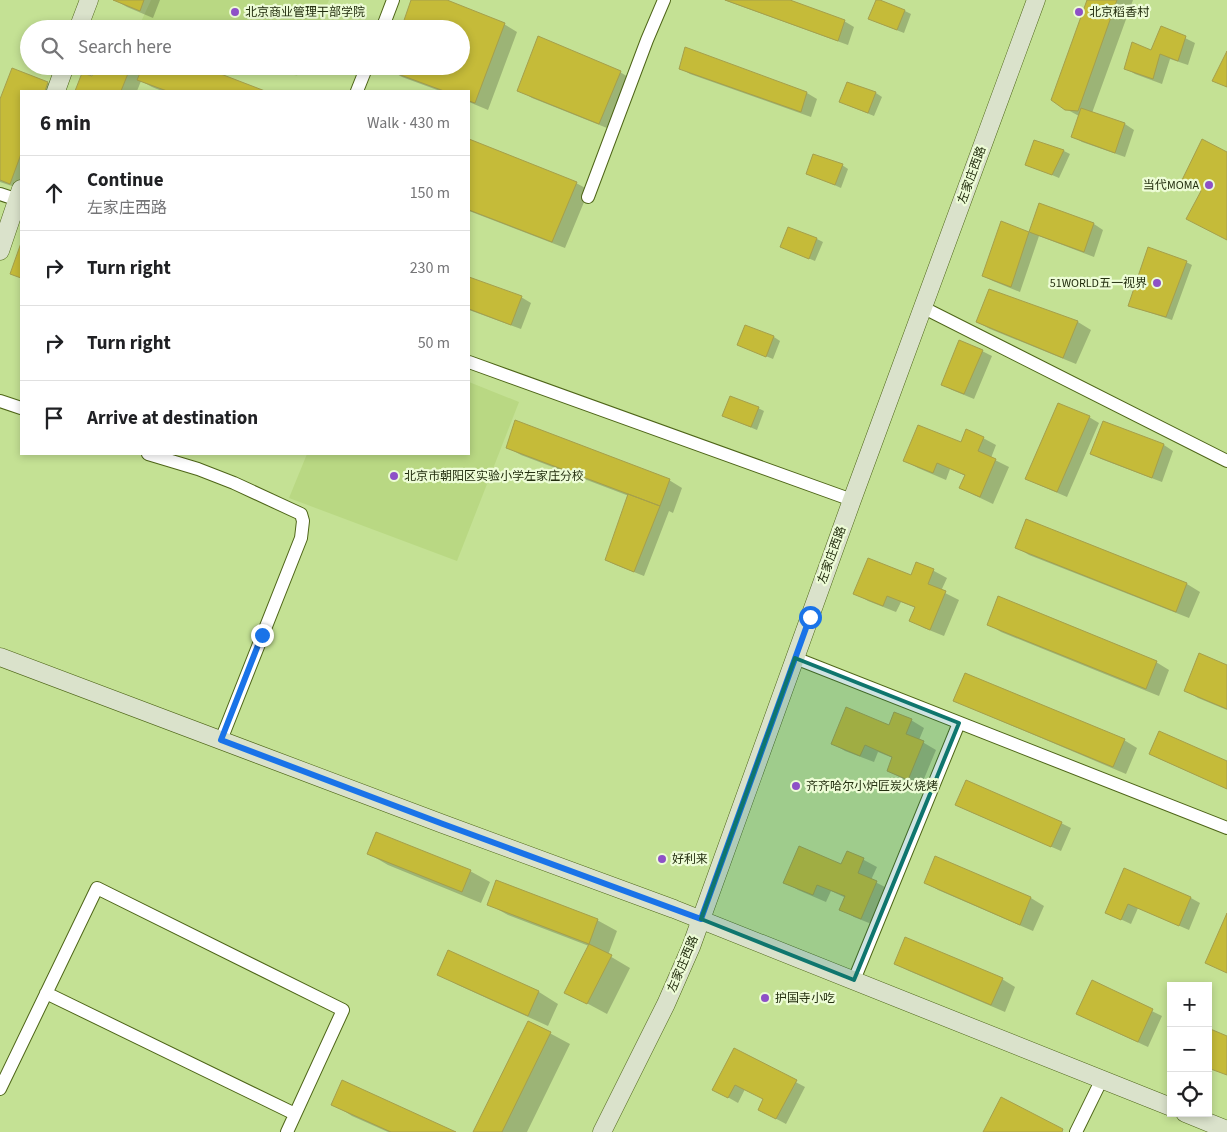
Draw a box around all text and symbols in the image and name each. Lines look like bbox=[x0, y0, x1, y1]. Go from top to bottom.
place label: 北京商业管理干部学院 bbox=[245, 4, 365, 21]
place label: 北京稻香村 bbox=[1089, 4, 1150, 21]
marker: 北京商业管理干部学院 bbox=[229, 6, 241, 18]
marker: 北京稻香村 bbox=[1073, 6, 1085, 18]
search box bbox=[20, 20, 470, 75]
icon: search bbox=[38, 34, 66, 62]
text: Search here bbox=[78, 34, 172, 61]
text: 6 min bbox=[40, 108, 91, 138]
text: Walk · 430 m bbox=[367, 112, 450, 134]
street label: 左家庄西路 bbox=[954, 144, 990, 206]
text: Continue bbox=[87, 167, 164, 194]
place label: 当代MOMA bbox=[1143, 177, 1199, 194]
icon: ahead bbox=[40, 179, 68, 207]
marker: 当代MOMA bbox=[1203, 179, 1215, 191]
text: 150 m bbox=[410, 182, 450, 204]
text: 左家庄西路 bbox=[87, 197, 167, 219]
icon: right bbox=[40, 254, 68, 282]
text: Turn right bbox=[87, 255, 171, 282]
text: 230 m bbox=[410, 257, 450, 279]
place label: 51WORLD五一视界 bbox=[1050, 275, 1147, 292]
marker: 51WORLD五一视界 bbox=[1151, 277, 1163, 289]
icon: right bbox=[40, 329, 68, 357]
text: Turn right bbox=[87, 330, 171, 357]
text: 50 m bbox=[418, 332, 450, 354]
icon: arrive bbox=[40, 404, 68, 432]
text: Arrive at destination bbox=[87, 405, 258, 432]
place label: 北京市朝阳区实验小学左家庄分校 bbox=[404, 468, 584, 485]
marker: 北京市朝阳区实验小学左家庄分校 bbox=[388, 470, 400, 482]
street label: 左家庄西路 bbox=[814, 524, 850, 586]
route start bbox=[799, 606, 822, 629]
route end bbox=[251, 624, 274, 647]
place label: 齐齐哈尔小炉匠炭火烧烤 bbox=[806, 778, 938, 795]
marker: 齐齐哈尔小炉匠炭火烧烤 bbox=[790, 780, 802, 792]
place label: 好利来 bbox=[672, 851, 708, 868]
marker: 好利来 bbox=[656, 853, 668, 865]
street label: 左家庄西路 bbox=[663, 933, 703, 995]
map controls bbox=[1167, 982, 1212, 1117]
button: + bbox=[1167, 982, 1212, 1027]
place label: 护国寺小吃 bbox=[775, 990, 835, 1007]
marker: 护国寺小吃 bbox=[759, 992, 771, 1004]
button: − bbox=[1167, 1027, 1212, 1072]
button: locate bbox=[1167, 1072, 1212, 1117]

